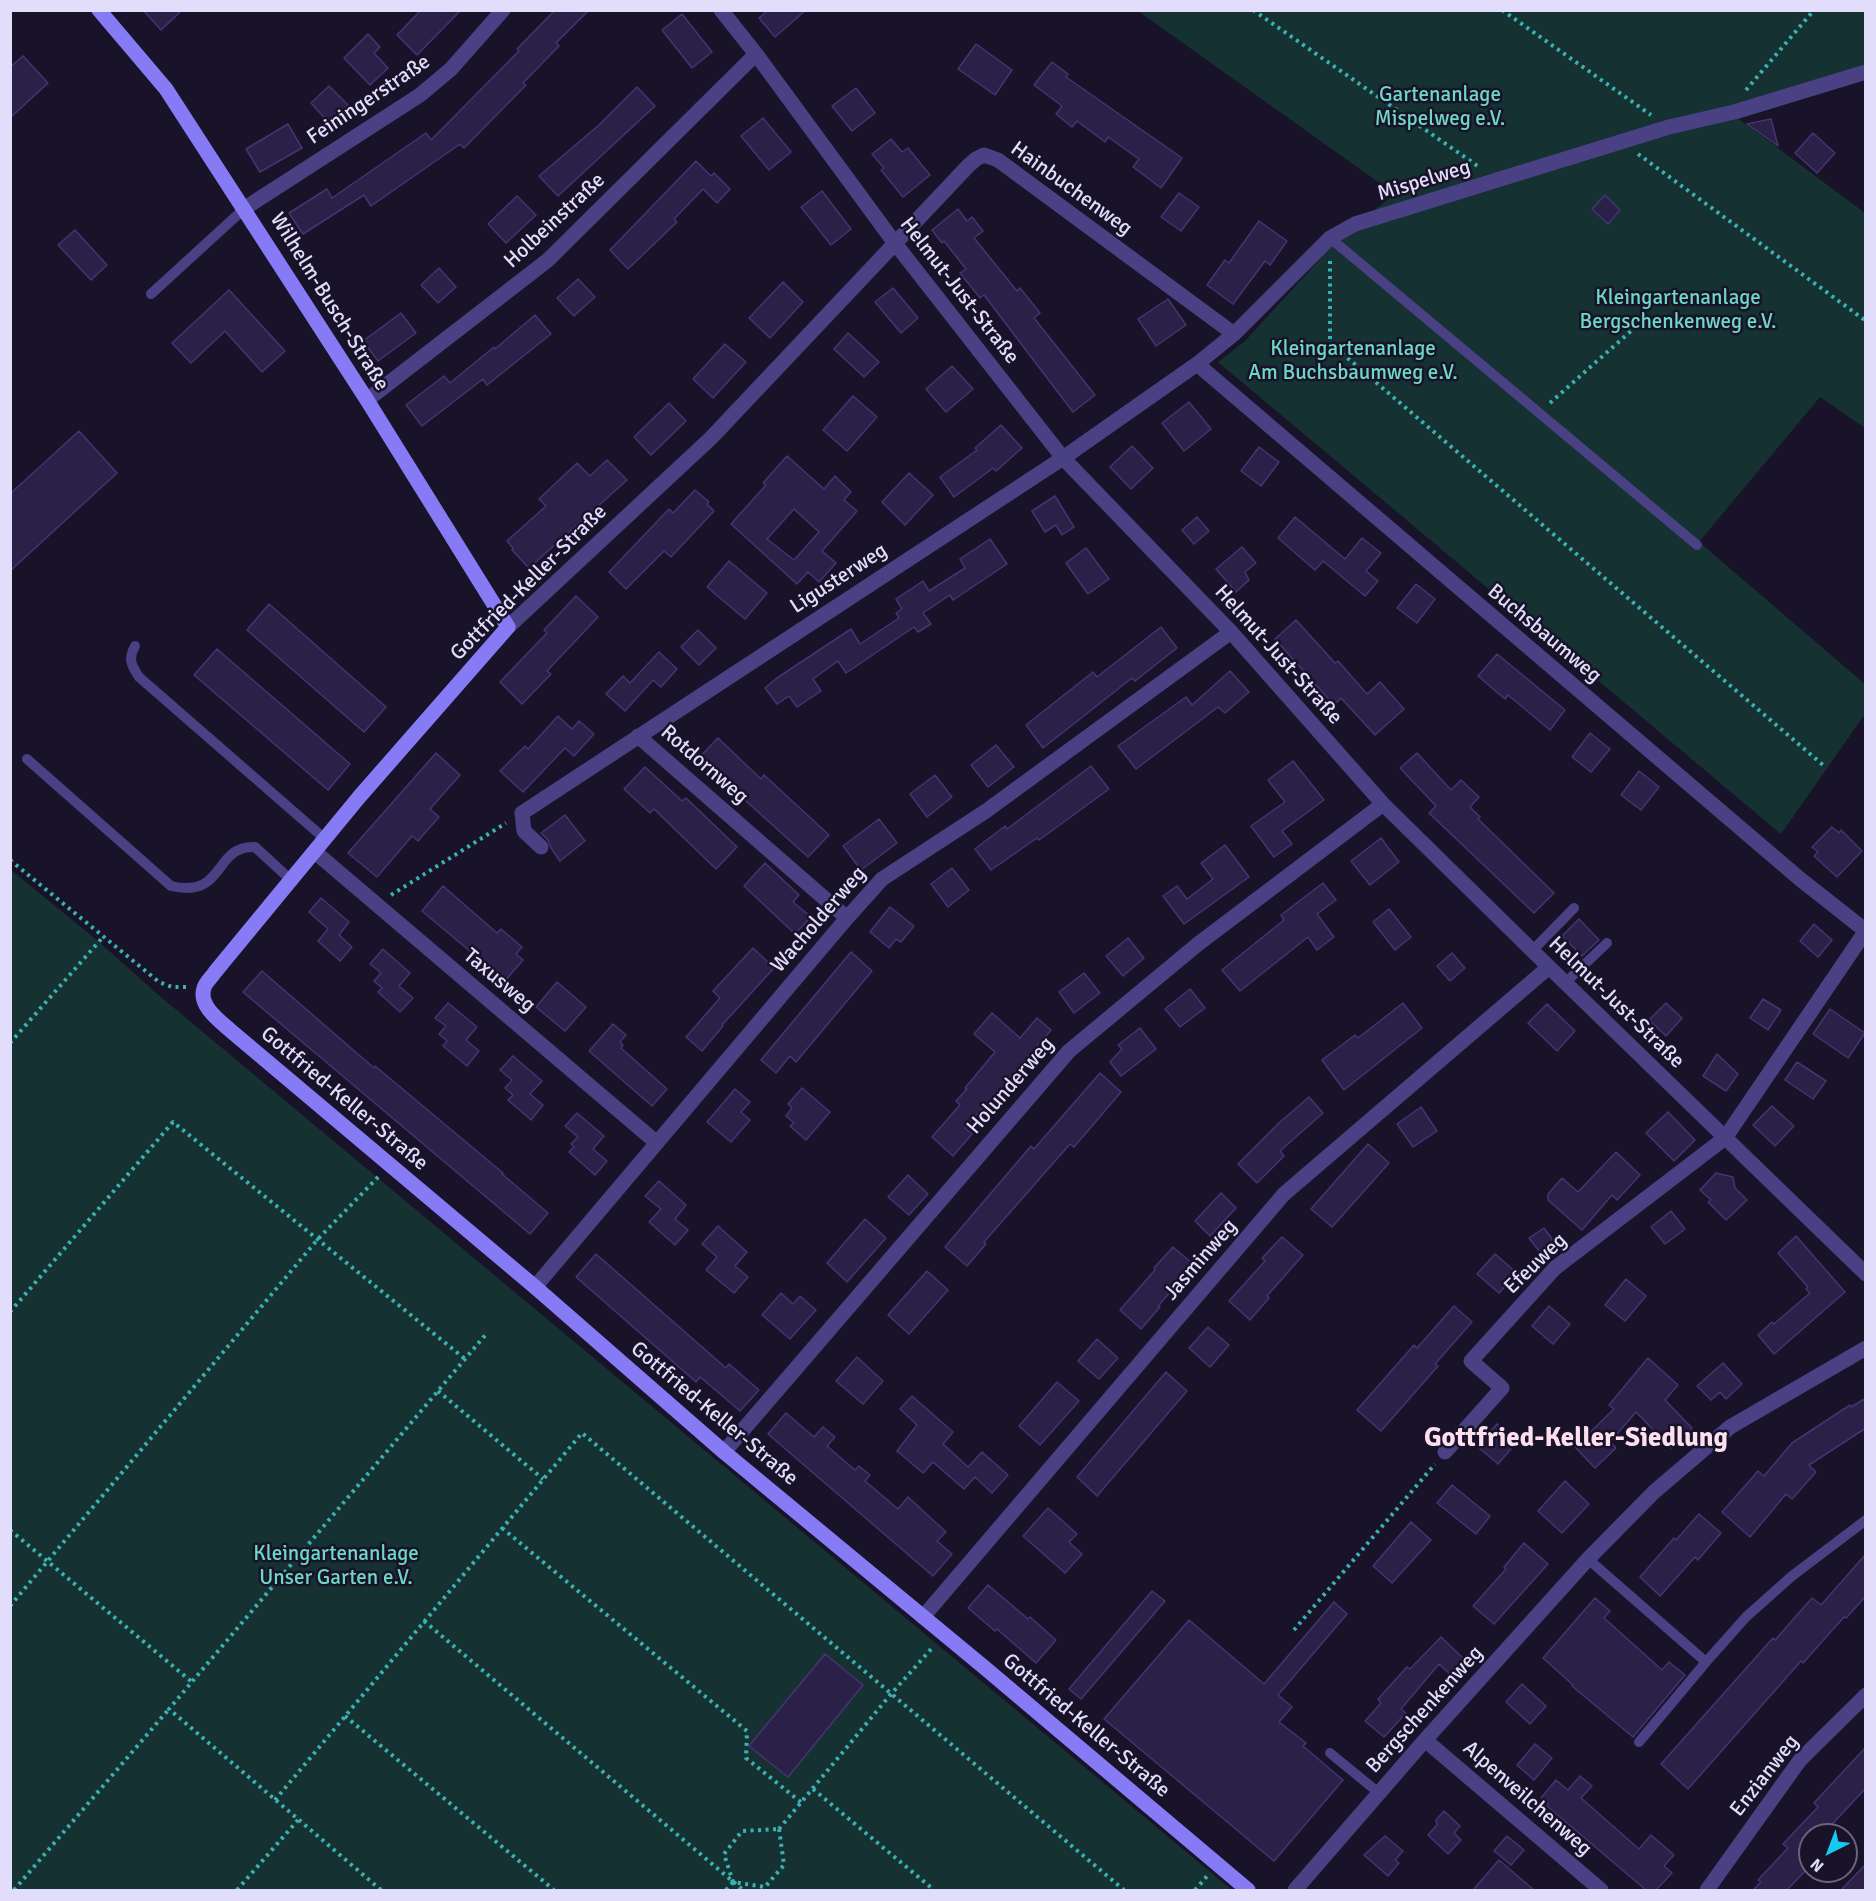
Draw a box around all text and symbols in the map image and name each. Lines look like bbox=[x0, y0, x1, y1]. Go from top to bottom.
street label: Feiningerstraße bbox=[303, 50, 435, 150]
park label: Gartenanlage Mispelweg e.V. bbox=[1375, 82, 1505, 132]
street label: Hainbuchenweg bbox=[1005, 136, 1137, 242]
street label: Mispelweg bbox=[1374, 155, 1474, 207]
street label: Holbeinstraße bbox=[499, 168, 611, 274]
street label: Wilhelm-Busch-Straße bbox=[264, 208, 394, 396]
street label: Helmut-Just-Straße bbox=[894, 213, 1024, 369]
park label: Kleingartenanlage Bergschenkenweg e.V. bbox=[1579, 285, 1777, 335]
park label: Kleingartenanlage Am Buchsbaumweg e.V. bbox=[1248, 336, 1458, 386]
street label: Gottfried-Keller-Straße bbox=[446, 500, 612, 666]
street label: Ligusterweg bbox=[786, 538, 892, 620]
street label: Buchsbaumweg bbox=[1482, 579, 1606, 689]
street label: Helmut-Just-Straße bbox=[1209, 580, 1347, 730]
street label: Rotdornweg bbox=[655, 720, 753, 810]
street label: Wacholderweg bbox=[766, 862, 872, 978]
street label: Helmut-Just-Straße bbox=[1543, 932, 1689, 1074]
street label: Taxusweg bbox=[458, 944, 540, 1018]
street label: Gottfried-Keller-Straße bbox=[255, 1022, 433, 1176]
street label: Holunderweg bbox=[962, 1032, 1060, 1140]
street label: Jasminweg bbox=[1159, 1214, 1243, 1306]
street label: Efeuweg bbox=[1500, 1228, 1572, 1300]
street label: Gottfried-Keller-Straße bbox=[625, 1337, 803, 1491]
district label: Gottfried-Keller-Siedlung bbox=[1424, 1423, 1728, 1455]
park label: Kleingartenanlage Unser Garten e.V. bbox=[253, 1541, 419, 1591]
street label: Bergschenkenweg bbox=[1361, 1641, 1489, 1779]
street label: Gottfried-Keller-Straße bbox=[997, 1649, 1175, 1803]
street label: Enzianweg bbox=[1725, 1730, 1805, 1822]
street label: Alpenveilchenweg bbox=[1457, 1736, 1597, 1862]
north arrow bbox=[1798, 1823, 1858, 1883]
text: N bbox=[1806, 1854, 1828, 1876]

